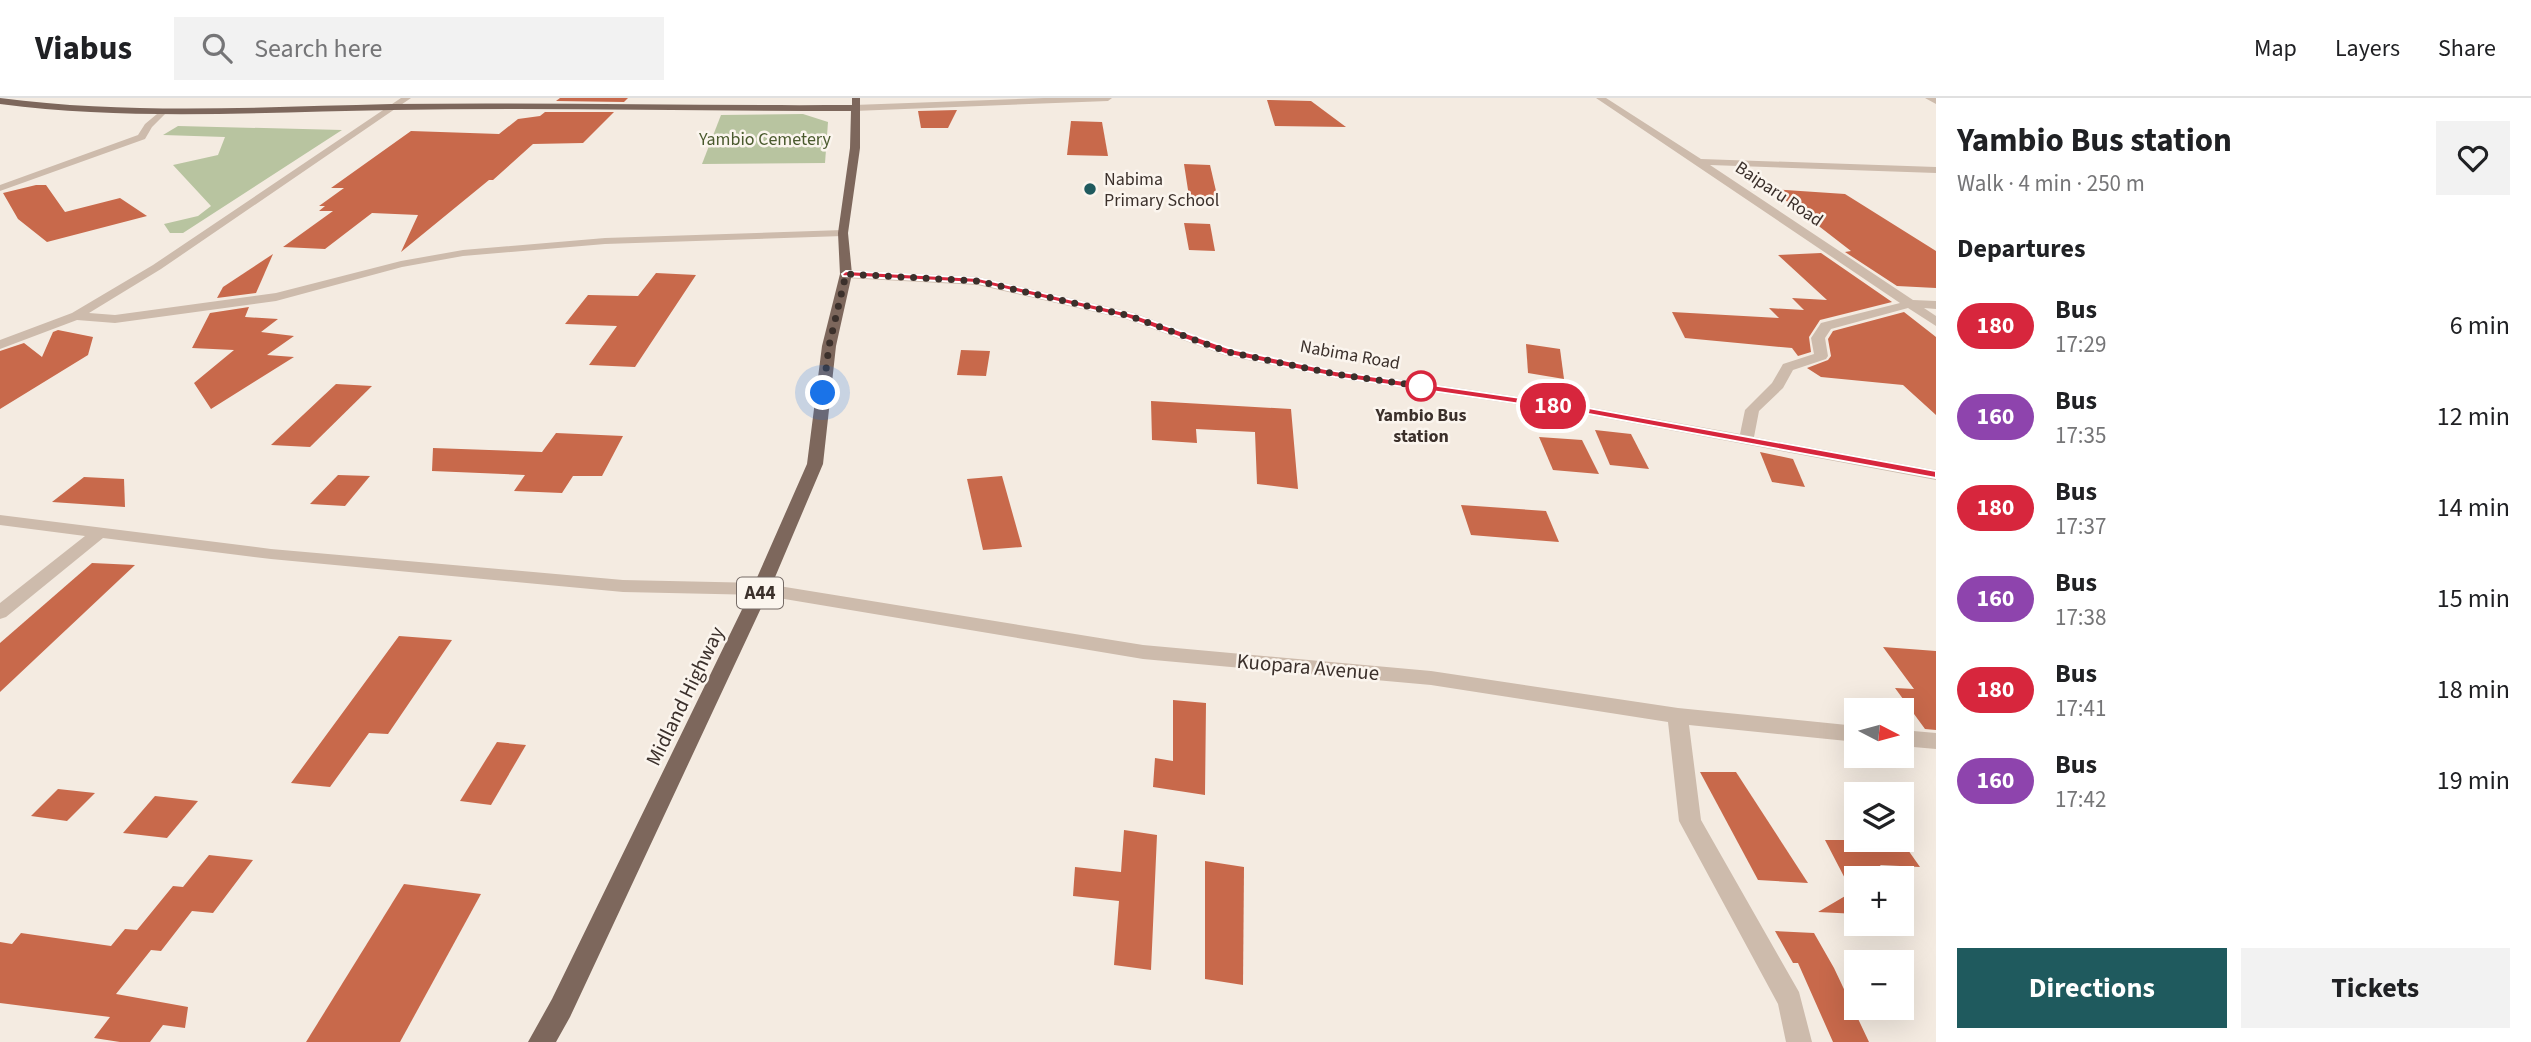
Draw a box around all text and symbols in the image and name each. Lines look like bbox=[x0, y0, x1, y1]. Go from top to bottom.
search box bbox=[174, 17, 664, 80]
text: Viabus bbox=[35, 25, 132, 72]
icon: search bbox=[198, 29, 236, 67]
text: Search here bbox=[254, 30, 382, 67]
text: Map bbox=[2254, 31, 2297, 66]
text: Layers bbox=[2335, 31, 2400, 66]
text: Share bbox=[2438, 31, 2496, 66]
text: Yambio Bus station bbox=[1957, 117, 2232, 164]
button: heart bbox=[2436, 121, 2510, 195]
park label: Yambio Cemetery bbox=[698, 127, 832, 152]
street label: Baiparu Road bbox=[1730, 155, 1828, 233]
place label: Nabima Primary School bbox=[1104, 167, 1219, 213]
text: Walk · 4 min · 250 m bbox=[1957, 167, 2145, 200]
marker: Nabima Primary School bbox=[1082, 181, 1098, 197]
text: Departures bbox=[1957, 230, 2085, 267]
text: Bus bbox=[2055, 291, 2097, 328]
text: 6 min bbox=[2450, 307, 2510, 344]
text: 180 bbox=[1976, 308, 2015, 343]
text: 17:29 bbox=[2055, 328, 2106, 361]
street label: Nabima Road bbox=[1298, 334, 1402, 376]
marker: Yambio Bus station bbox=[1406, 371, 1436, 401]
your location bbox=[805, 375, 840, 410]
text: Bus bbox=[2055, 382, 2097, 419]
line badge: 180 bbox=[1513, 383, 1593, 429]
text: 180 bbox=[1534, 388, 1572, 423]
text: 12 min bbox=[2437, 398, 2510, 435]
text: 160 bbox=[1976, 399, 2015, 434]
place label: Yambio Bus station bbox=[1375, 403, 1466, 449]
text: 17:35 bbox=[2055, 419, 2106, 452]
text: Bus bbox=[2055, 473, 2097, 510]
text: 14 min bbox=[2437, 489, 2510, 526]
text: 180 bbox=[1976, 490, 2015, 525]
text: 17:37 bbox=[2055, 510, 2106, 543]
text: Bus bbox=[2055, 564, 2097, 601]
road number: A44 bbox=[737, 578, 783, 608]
text: 15 min bbox=[2437, 580, 2510, 617]
text: 160 bbox=[1976, 581, 2015, 616]
text: 17:38 bbox=[2055, 601, 2106, 634]
street label: Midland Highway bbox=[638, 621, 732, 771]
street label: Kuopara Avenue bbox=[1236, 646, 1380, 688]
text: Bus bbox=[2055, 655, 2097, 692]
text: 18 min bbox=[2437, 671, 2510, 708]
text: 180 bbox=[1976, 672, 2015, 707]
text: 17:41 bbox=[2055, 692, 2106, 725]
north arrow bbox=[1844, 698, 1914, 768]
map controls bbox=[1844, 698, 1914, 1020]
text: Bus bbox=[2055, 746, 2097, 783]
text: 19 min bbox=[2437, 762, 2510, 799]
text: 160 bbox=[1976, 763, 2015, 798]
button: layers bbox=[1844, 782, 1914, 852]
text: 17:42 bbox=[2055, 783, 2106, 816]
button: + bbox=[1844, 866, 1914, 936]
button: Directions bbox=[1957, 948, 2227, 1028]
button: Tickets bbox=[2241, 948, 2510, 1028]
button: − bbox=[1844, 950, 1914, 1020]

